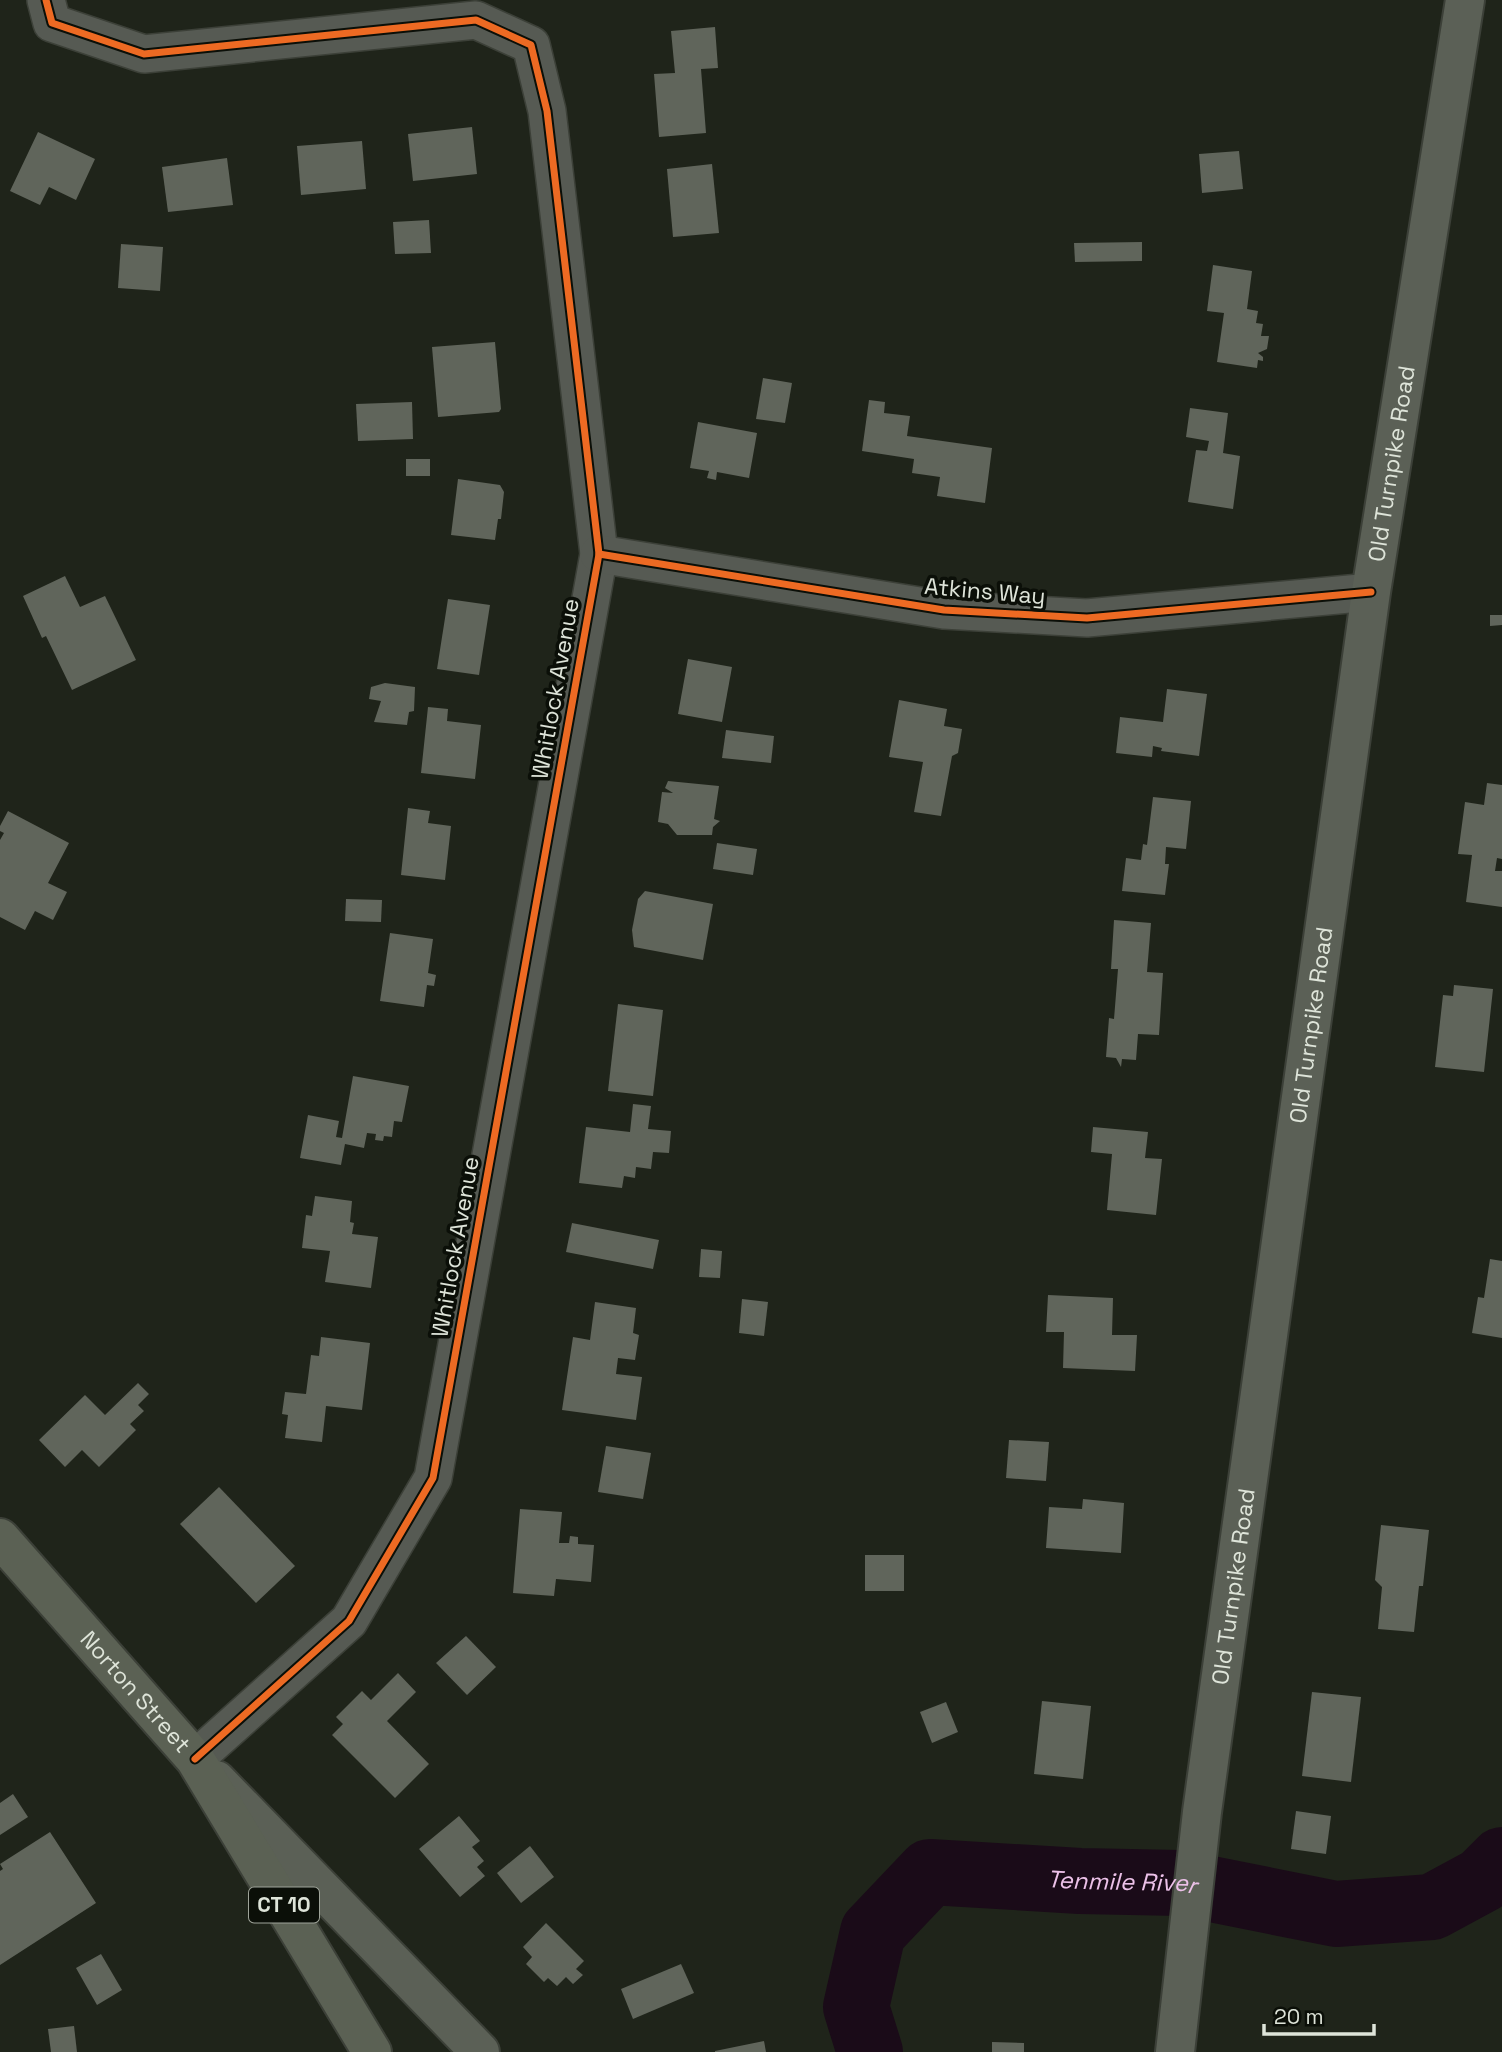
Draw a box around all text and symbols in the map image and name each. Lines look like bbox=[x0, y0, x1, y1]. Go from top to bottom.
street label: Old Turnpike Road bbox=[1361, 364, 1422, 564]
street label: Atkins Way bbox=[923, 571, 1047, 611]
street label: Whitlock Avenue bbox=[524, 596, 586, 782]
street label: Old Turnpike Road bbox=[1283, 925, 1339, 1125]
street label: Whitlock Avenue bbox=[424, 1154, 486, 1340]
street label: Old Turnpike Road bbox=[1205, 1487, 1262, 1687]
street label: Norton Street bbox=[74, 1624, 197, 1759]
water label: Tenmile River bbox=[1046, 1863, 1203, 1901]
road number: CT 10 bbox=[249, 1888, 319, 1923]
scale bar bbox=[1264, 1993, 1374, 2037]
text: 20 m bbox=[1274, 2003, 1324, 2030]

